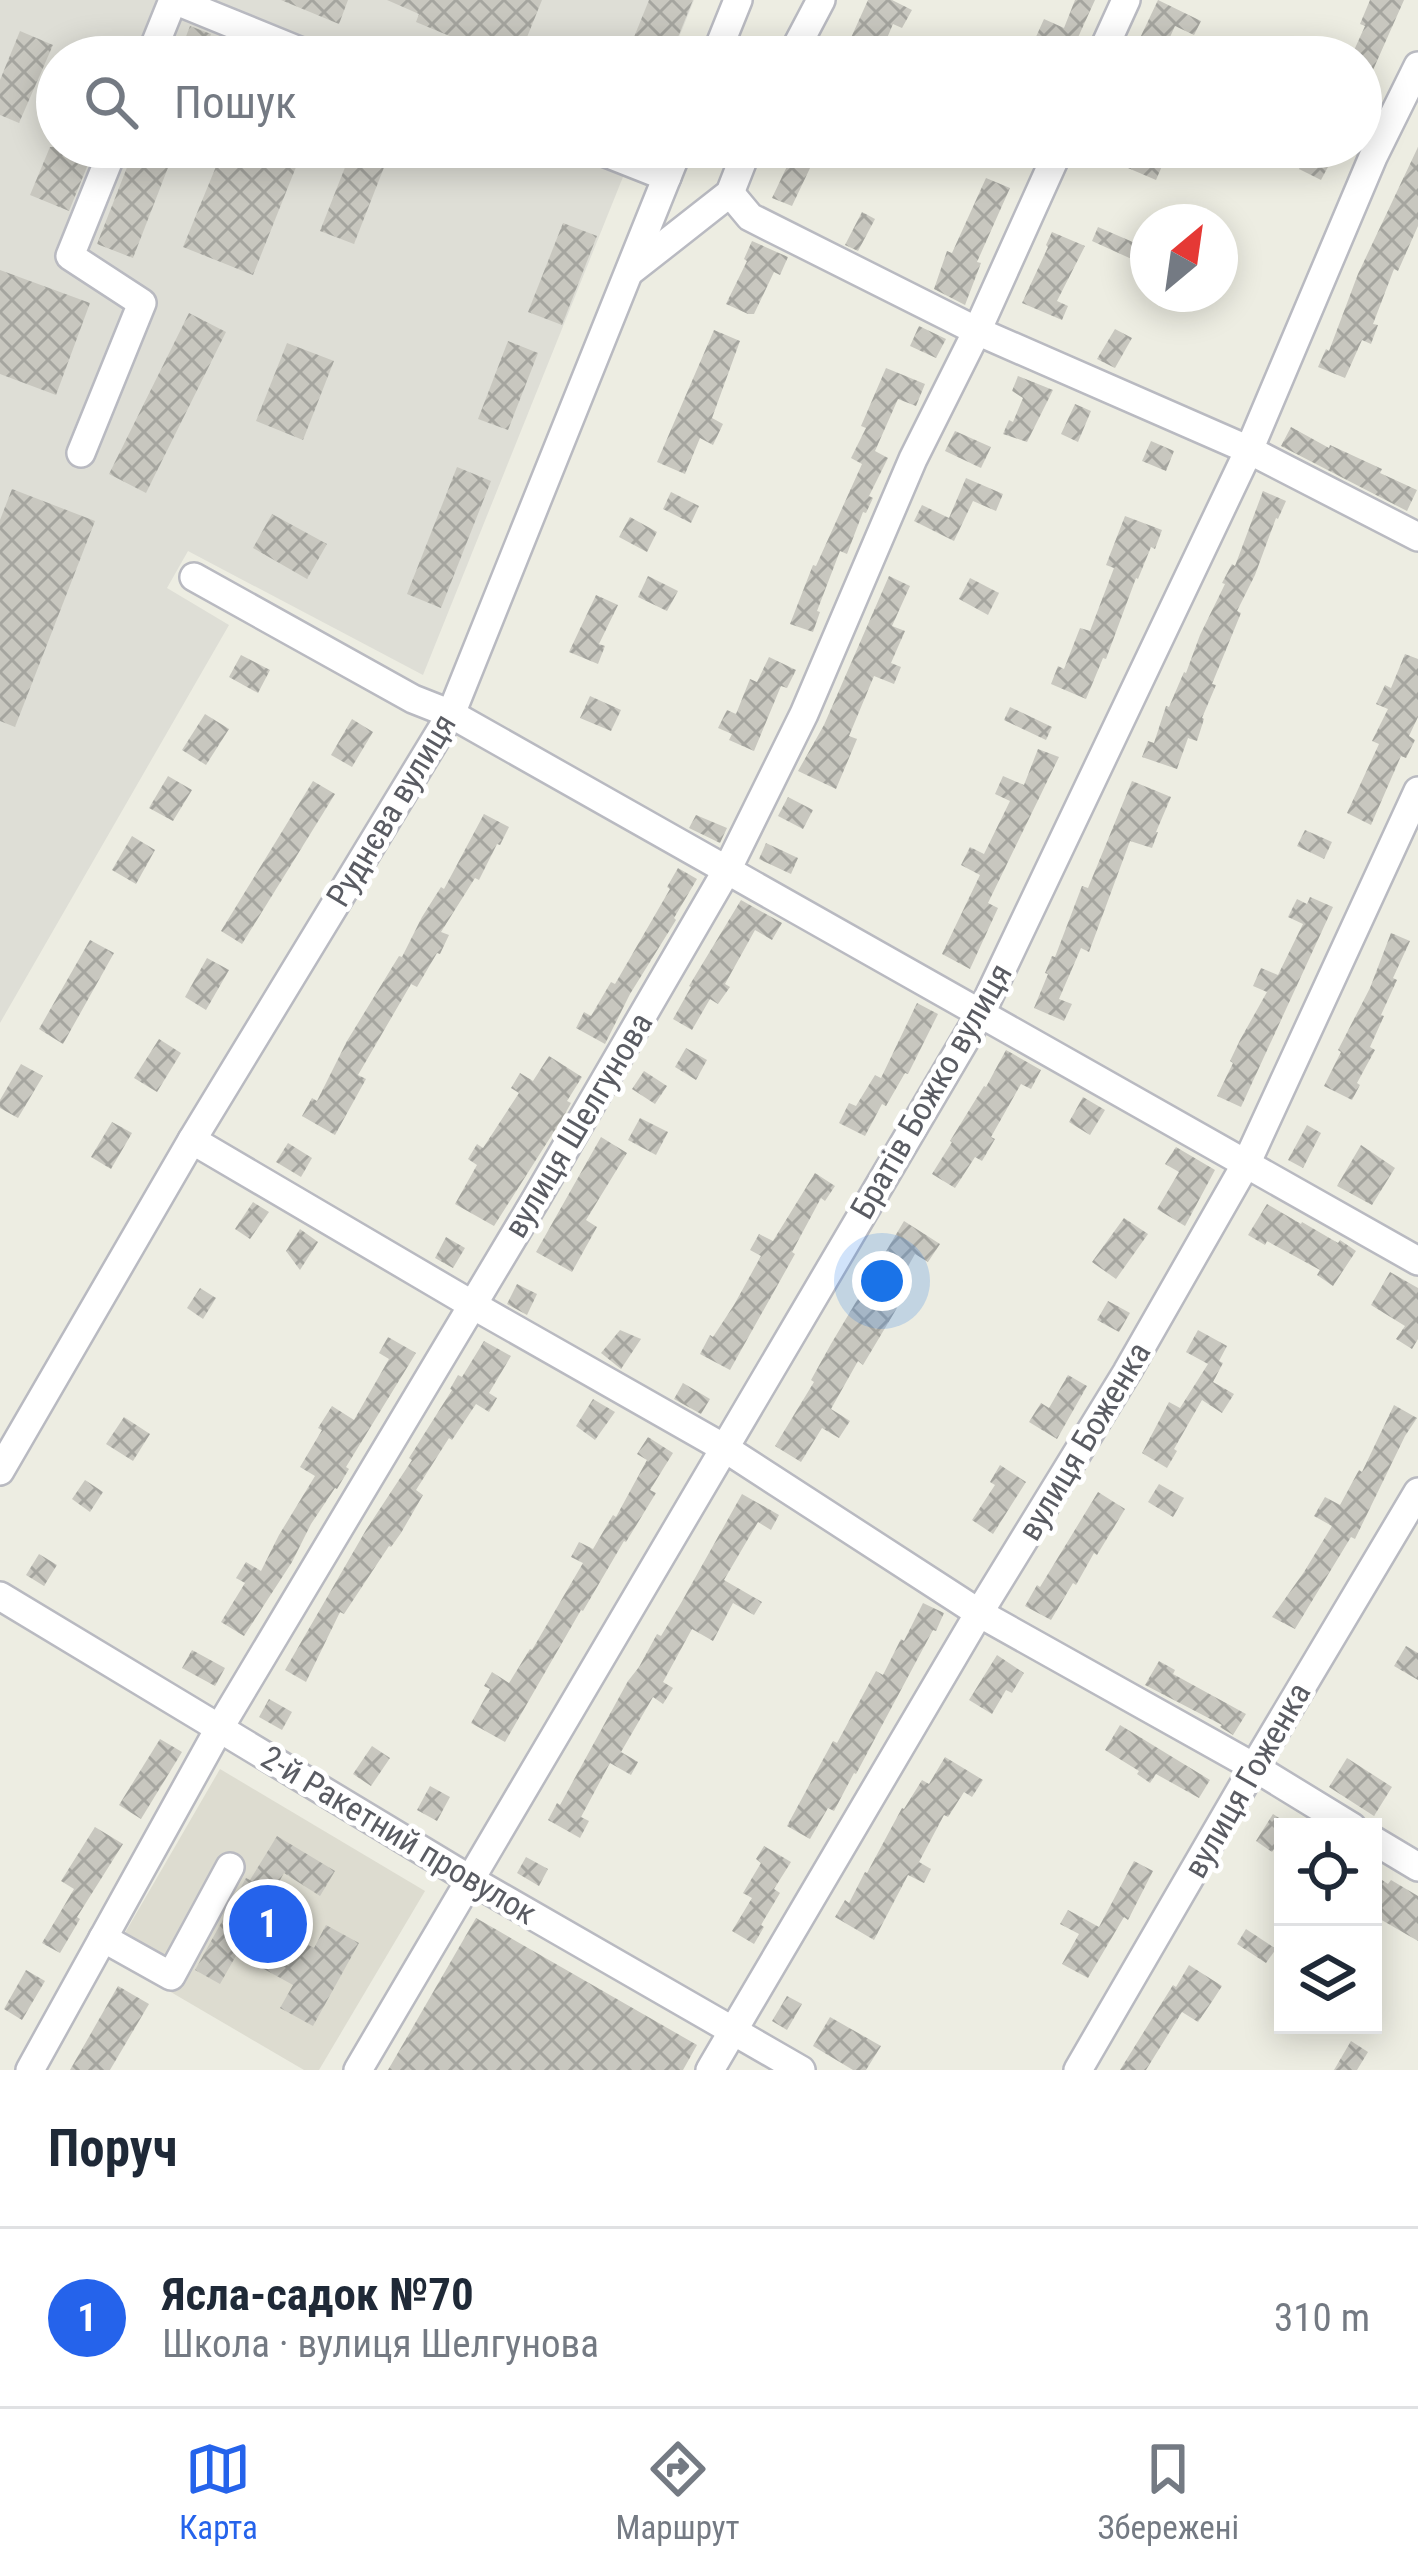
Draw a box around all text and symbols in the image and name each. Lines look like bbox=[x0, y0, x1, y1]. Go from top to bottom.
search box bbox=[36, 36, 1382, 168]
icon: search bbox=[78, 69, 144, 135]
text: Пошук bbox=[174, 76, 297, 129]
north arrow bbox=[1130, 204, 1238, 312]
street label: Руднєва вулиця bbox=[318, 707, 464, 913]
street label: Братів Божко вулиця bbox=[842, 956, 1020, 1226]
street label: вулиця Шелгунова bbox=[496, 1006, 660, 1244]
your location bbox=[852, 1251, 912, 1311]
street label: вулиця Боженка bbox=[1010, 1335, 1158, 1547]
street label: вулиця Гоженка bbox=[1175, 1675, 1319, 1885]
street label: 2-й Ракетний провулок bbox=[254, 1737, 544, 1933]
map controls bbox=[1274, 1818, 1382, 2034]
button: locate bbox=[1274, 1818, 1382, 1926]
pin: 1 bbox=[229, 1879, 307, 1969]
button: layers bbox=[1274, 1926, 1382, 2034]
text: Поруч bbox=[48, 2119, 177, 2178]
text: Ясла-садок №70 bbox=[162, 2268, 474, 2321]
text: 1 bbox=[77, 2295, 97, 2341]
text: 310 m bbox=[1274, 2295, 1370, 2341]
text: Школа · вулиця Шелгунова bbox=[162, 2321, 599, 2367]
tab: Карта bbox=[179, 2436, 258, 2547]
tab: Маршрут bbox=[616, 2436, 740, 2547]
tab: Збережені bbox=[1097, 2436, 1239, 2547]

